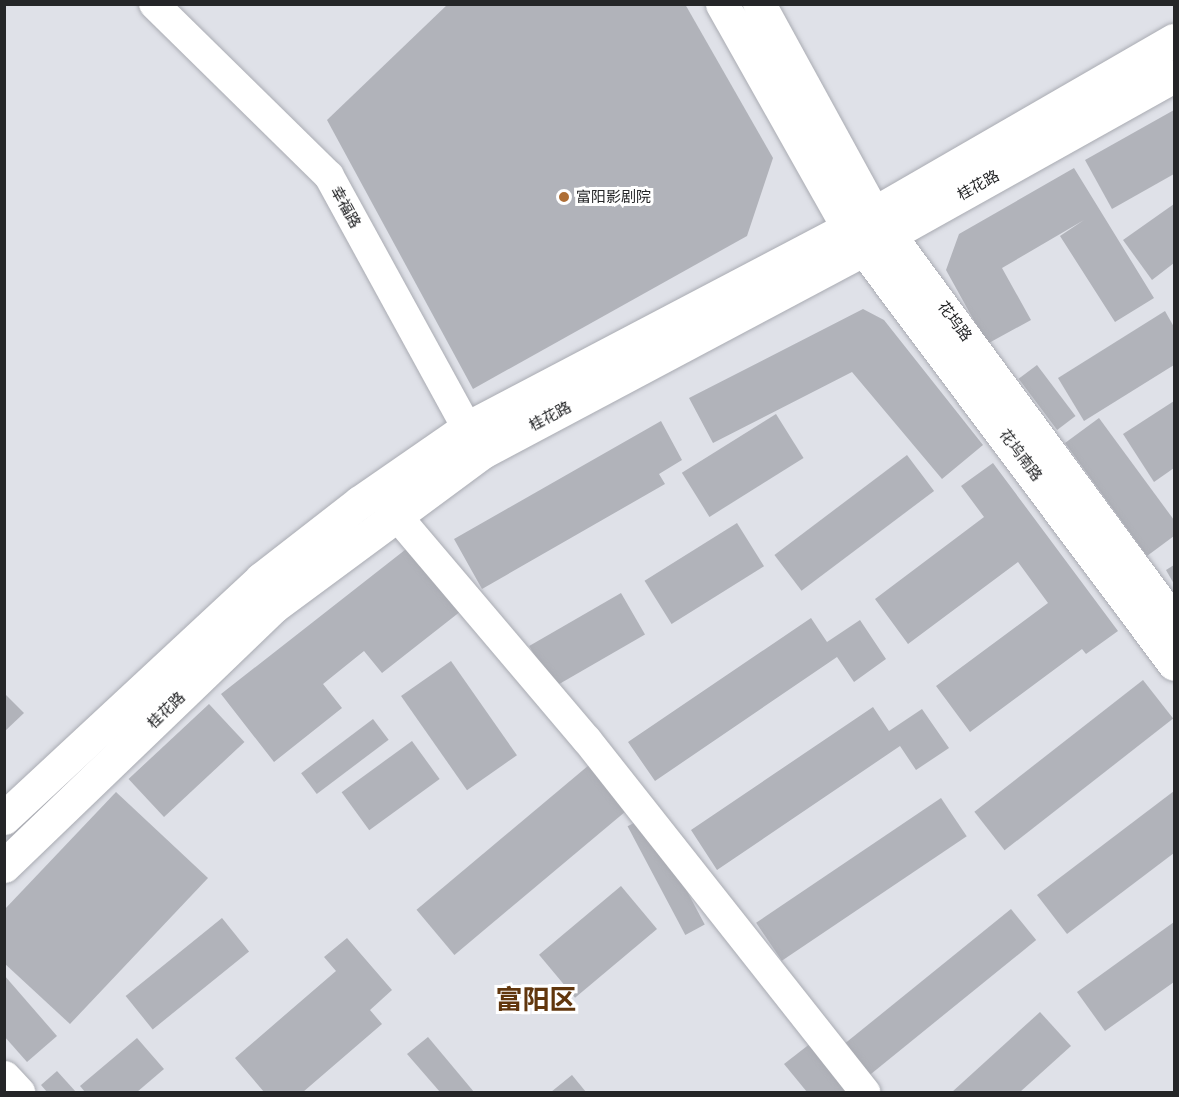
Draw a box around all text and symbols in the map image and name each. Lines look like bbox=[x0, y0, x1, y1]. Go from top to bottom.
street label: 桂花路 bbox=[954, 166, 1002, 204]
street label: 幸福路 bbox=[327, 183, 365, 231]
place label: 富阳影剧院 bbox=[576, 188, 651, 206]
marker: 富阳影剧院 bbox=[557, 190, 571, 204]
street label: 花坞路 bbox=[934, 298, 976, 344]
street label: 桂花路 bbox=[526, 397, 574, 435]
street label: 花坞南路 bbox=[996, 426, 1046, 484]
street label: 桂花路 bbox=[144, 688, 188, 732]
district label: 富阳区 bbox=[496, 984, 576, 1016]

